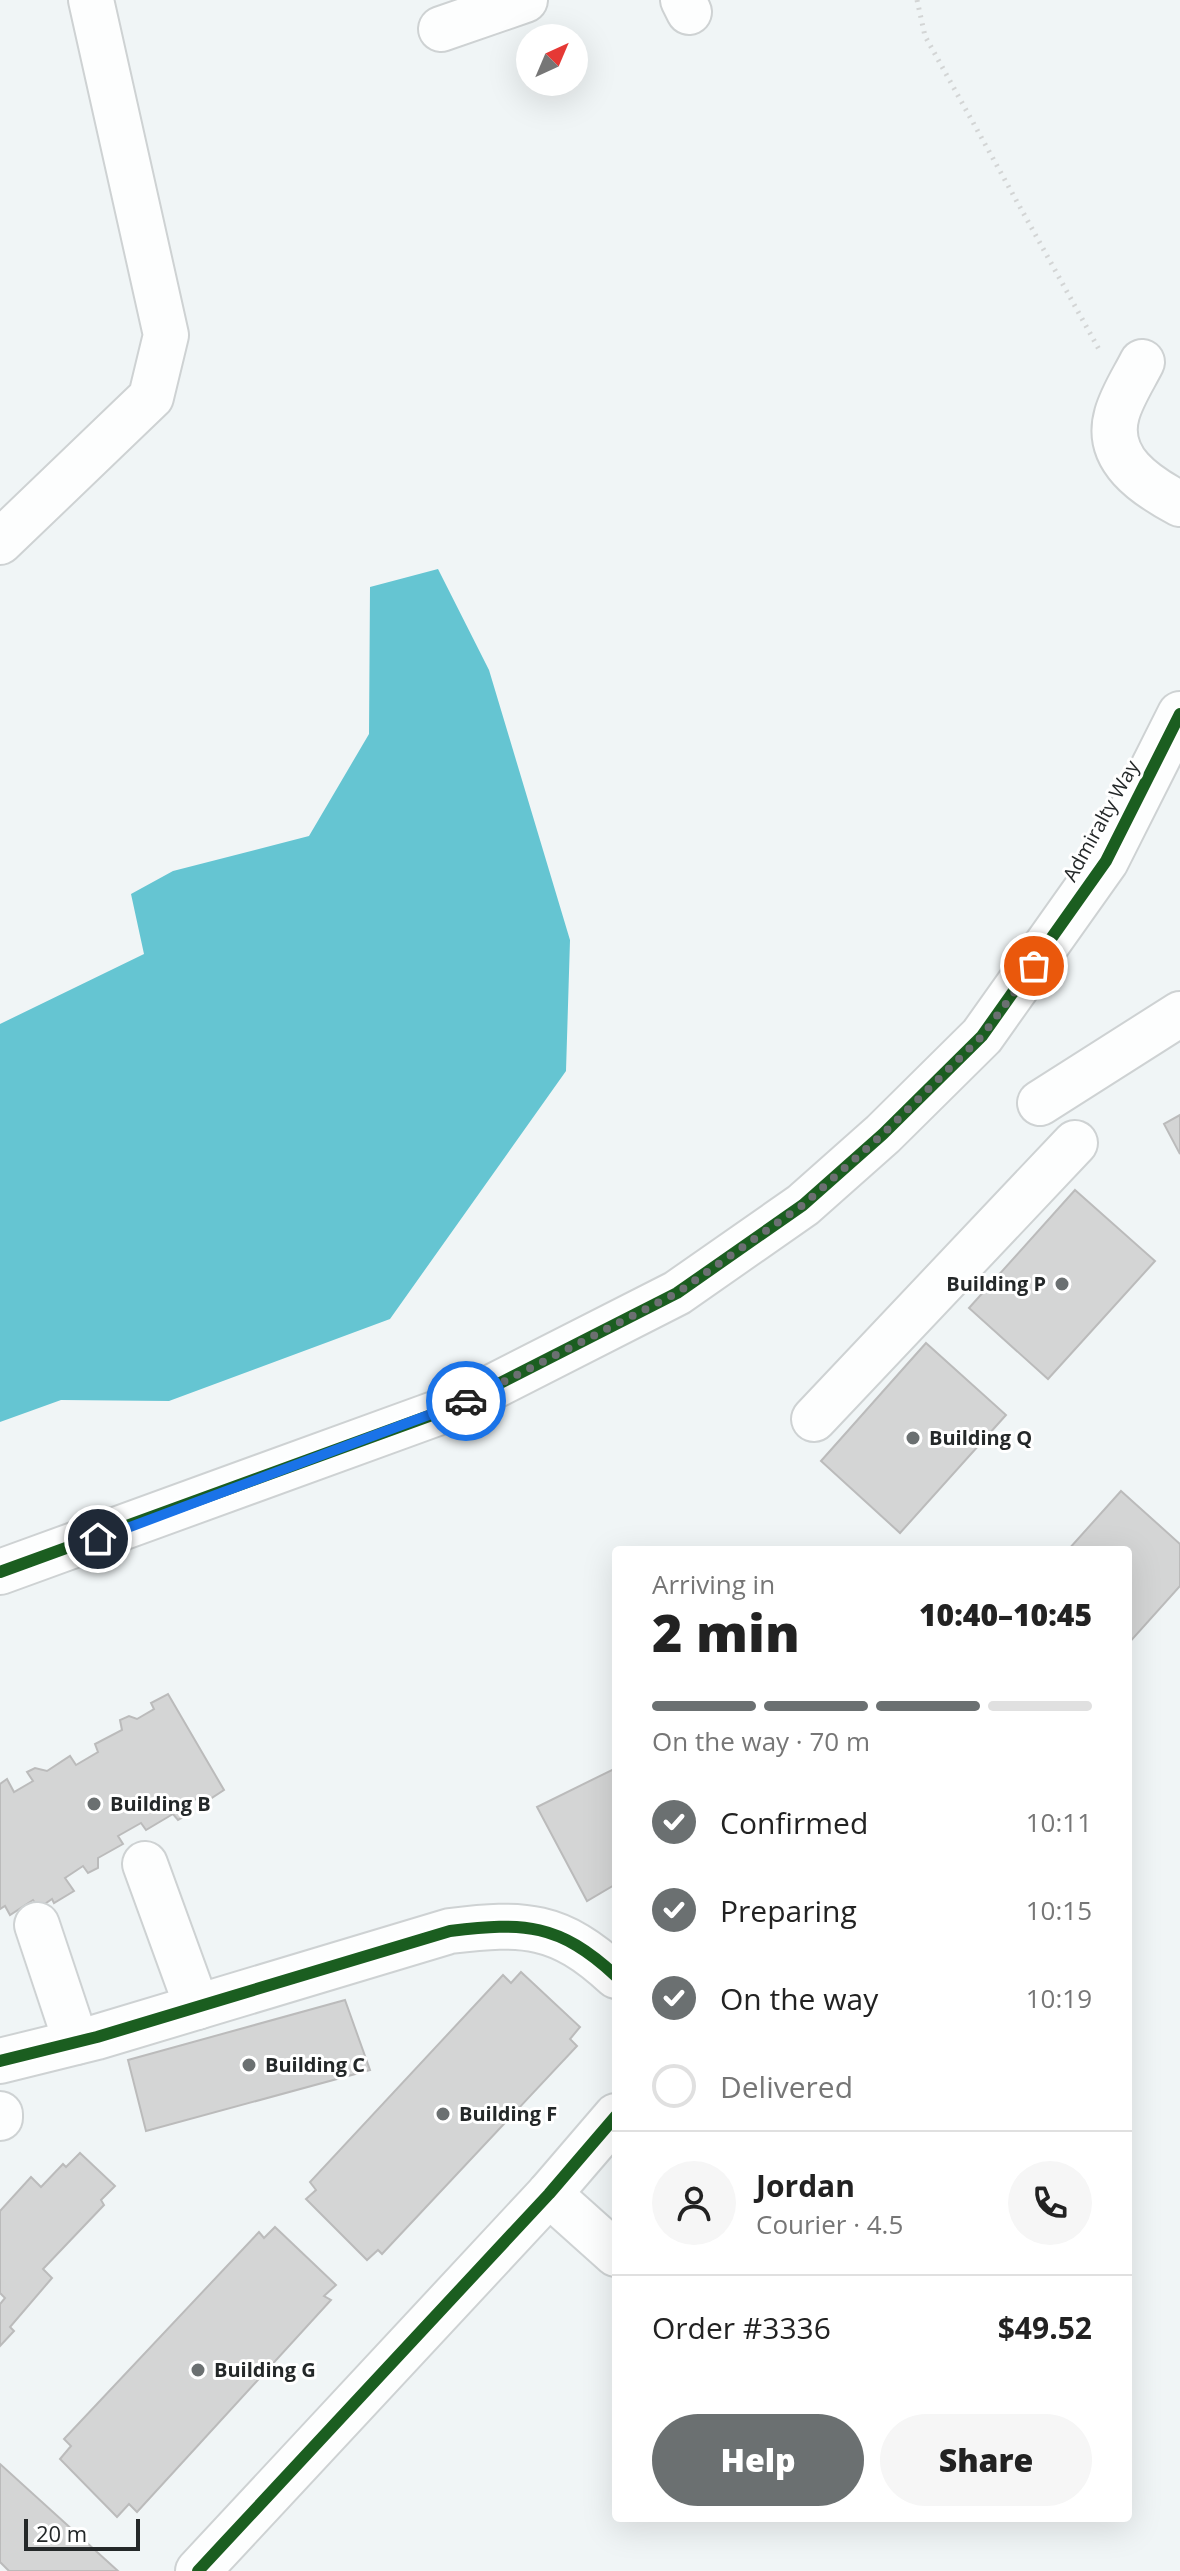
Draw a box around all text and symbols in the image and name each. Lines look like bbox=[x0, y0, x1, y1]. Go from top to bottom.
north arrow bbox=[516, 24, 588, 96]
map controls bbox=[516, 24, 588, 96]
street label: Admiralty Way bbox=[1056, 754, 1146, 886]
pin bbox=[1000, 932, 1068, 1000]
icon: bag bbox=[1012, 944, 1056, 988]
place label: Building P bbox=[946, 1270, 1046, 1297]
marker: Building P bbox=[1053, 1275, 1071, 1293]
courier bbox=[426, 1361, 506, 1441]
icon: car bbox=[444, 1379, 488, 1423]
place label: Building Q bbox=[929, 1424, 1032, 1451]
marker: Building Q bbox=[904, 1429, 922, 1447]
pin bbox=[64, 1505, 132, 1573]
icon: home bbox=[76, 1517, 120, 1561]
text: Arriving in bbox=[652, 1566, 775, 1602]
text: 10:40–10:45 bbox=[919, 1594, 1092, 1635]
text: 2 min bbox=[652, 1596, 800, 1667]
text: On the way · 70 m bbox=[652, 1723, 870, 1759]
place label: Building B bbox=[110, 1790, 211, 1817]
marker: Building B bbox=[85, 1795, 103, 1813]
icon: check bbox=[652, 1800, 696, 1844]
text: Confirmed bbox=[720, 1802, 868, 1843]
text: 10:11 bbox=[1026, 1804, 1092, 1840]
icon: check bbox=[652, 1888, 696, 1932]
text: Preparing bbox=[720, 1890, 857, 1931]
text: 10:15 bbox=[1026, 1892, 1092, 1928]
icon: check bbox=[652, 1976, 696, 2020]
text: On the way bbox=[720, 1978, 878, 2019]
text: 10:19 bbox=[1026, 1980, 1092, 2016]
place label: Building C bbox=[265, 2051, 365, 2078]
marker: Building C bbox=[240, 2056, 258, 2074]
text: Delivered bbox=[720, 2066, 853, 2107]
place label: Building F bbox=[459, 2100, 557, 2127]
marker: Building F bbox=[434, 2105, 452, 2123]
button: person bbox=[652, 2161, 736, 2245]
button: phone bbox=[1008, 2161, 1092, 2245]
text: Jordan bbox=[756, 2165, 855, 2206]
text: Courier · 4.5 bbox=[756, 2206, 903, 2242]
text: Order #3336 bbox=[652, 2307, 831, 2348]
text: $49.52 bbox=[998, 2307, 1092, 2348]
place label: Building G bbox=[214, 2356, 316, 2383]
marker: Building G bbox=[189, 2361, 207, 2379]
button: Help bbox=[652, 2414, 864, 2506]
button: Share bbox=[880, 2414, 1092, 2506]
scale bar bbox=[24, 2515, 140, 2551]
text: 20 m bbox=[36, 2518, 87, 2548]

